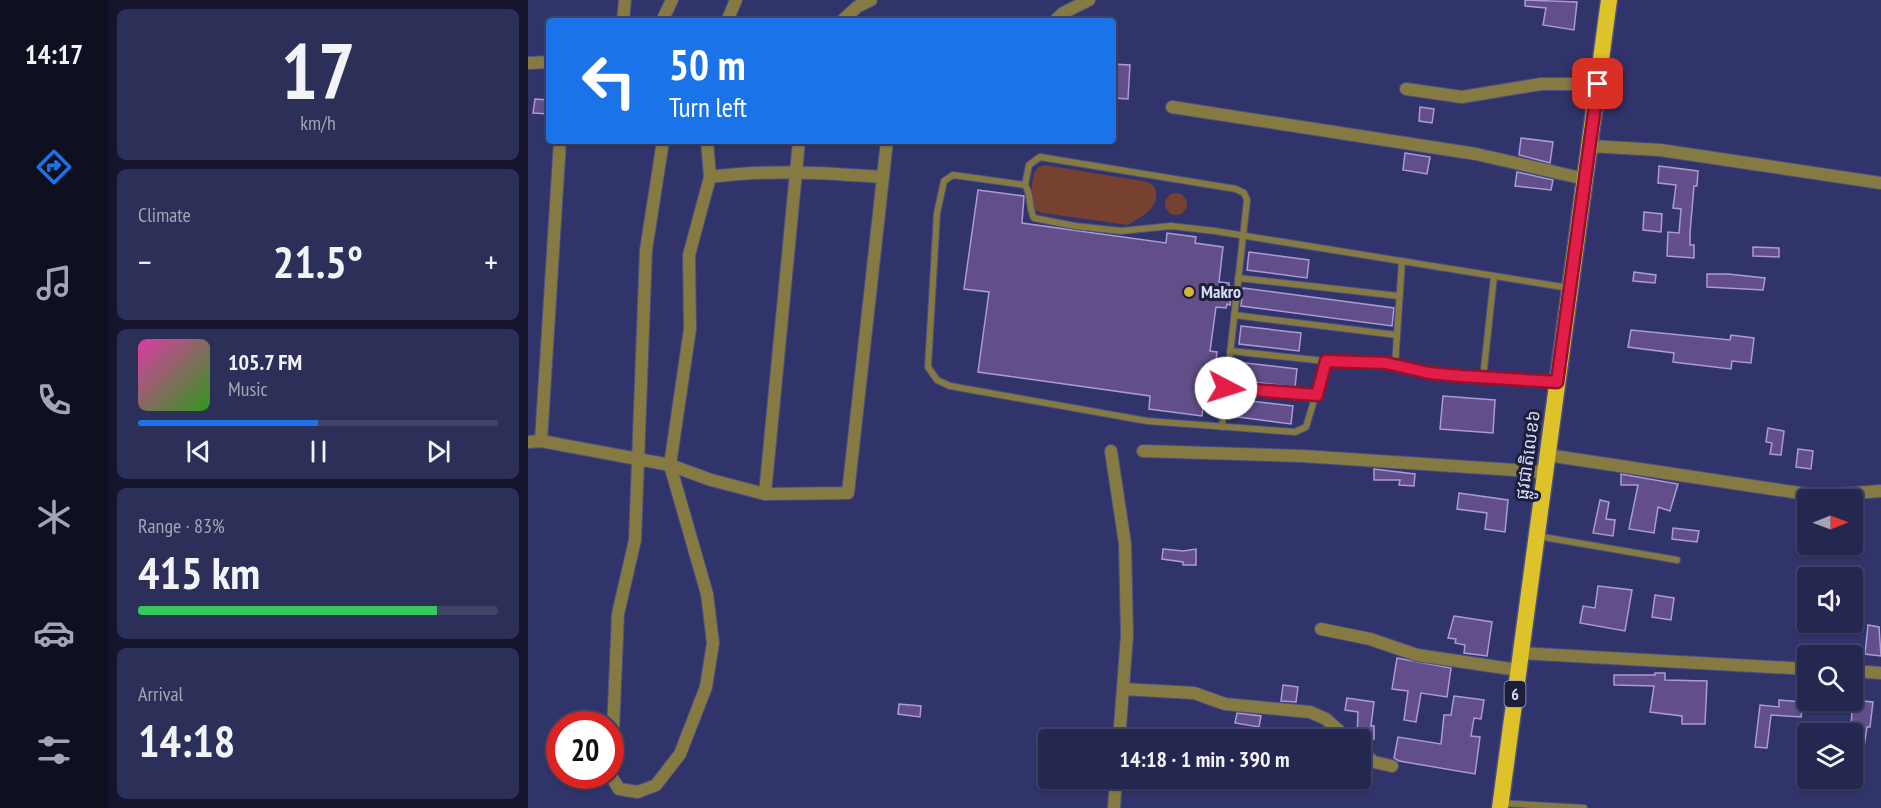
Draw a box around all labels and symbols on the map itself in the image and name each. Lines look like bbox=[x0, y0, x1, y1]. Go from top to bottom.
pin bbox=[1572, 58, 1623, 109]
place label: Makro bbox=[1201, 280, 1241, 303]
marker: Makro bbox=[1182, 285, 1196, 299]
position arrow bbox=[1194, 356, 1258, 420]
street label: ផ្លូវជាតិលេខ៦ bbox=[1510, 409, 1550, 502]
north arrow bbox=[1797, 489, 1863, 555]
road number: 6 bbox=[1504, 681, 1526, 707]
speed limit sign: 20 bbox=[546, 711, 624, 789]

